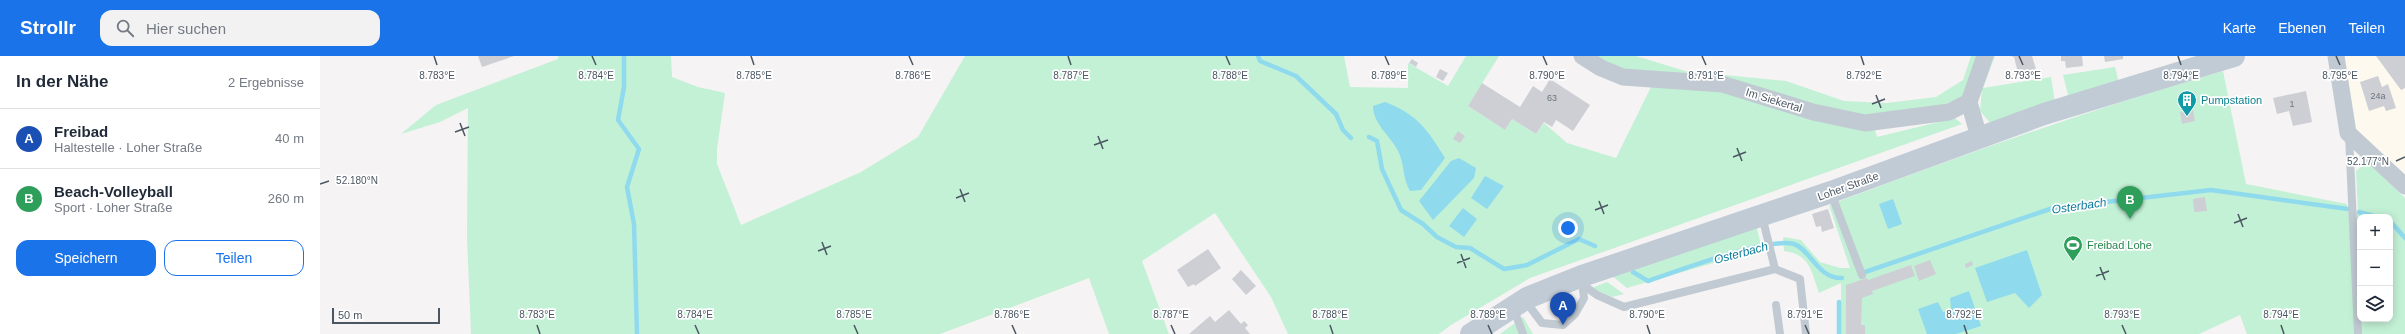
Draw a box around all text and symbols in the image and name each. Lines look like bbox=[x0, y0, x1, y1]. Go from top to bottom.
search box bbox=[100, 10, 380, 46]
text: Strollr bbox=[20, 17, 76, 38]
icon: search bbox=[114, 17, 136, 39]
text: Hier suchen bbox=[146, 20, 226, 37]
text: Karte bbox=[2223, 20, 2256, 36]
text: Ebenen bbox=[2278, 20, 2326, 36]
text: Teilen bbox=[2348, 20, 2385, 36]
text: 8.783°E bbox=[419, 70, 455, 81]
text: 8.784°E bbox=[578, 70, 614, 81]
text: 8.785°E bbox=[736, 70, 772, 81]
text: 8.786°E bbox=[895, 70, 931, 81]
text: 8.787°E bbox=[1053, 70, 1089, 81]
text: 8.788°E bbox=[1212, 70, 1248, 81]
text: 8.789°E bbox=[1371, 70, 1407, 81]
text: 8.790°E bbox=[1529, 70, 1565, 81]
text: 8.791°E bbox=[1688, 70, 1724, 81]
text: 8.792°E bbox=[1846, 70, 1882, 81]
text: 8.793°E bbox=[2005, 70, 2041, 81]
text: 8.794°E bbox=[2163, 70, 2199, 81]
text: 8.795°E bbox=[2322, 70, 2358, 81]
text: In der Nähe bbox=[16, 72, 109, 91]
text: 2 Ergebnisse bbox=[228, 75, 304, 90]
street label: Im Siekertal bbox=[1744, 86, 1804, 114]
building icon: Pumpstation bbox=[2176, 89, 2198, 117]
house number: 24a bbox=[2370, 91, 2386, 101]
house number: 63 bbox=[1547, 93, 1557, 103]
place label: Pumpstation bbox=[2201, 94, 2262, 106]
house number: 1 bbox=[2289, 99, 2295, 109]
text: Freibad bbox=[54, 123, 108, 140]
text: A bbox=[24, 131, 34, 146]
text: 40 m bbox=[275, 131, 304, 146]
text: Haltestelle · Loher Straße bbox=[54, 140, 202, 155]
text: 52.177°N bbox=[2347, 156, 2389, 167]
street label: Loher Straße bbox=[1816, 169, 1880, 203]
text: 52.180°N bbox=[336, 175, 378, 186]
text: Beach-Volleyball bbox=[54, 183, 173, 200]
pin: B bbox=[2117, 186, 2143, 219]
text: B bbox=[24, 191, 34, 206]
text: 260 m bbox=[268, 191, 304, 206]
water label: Osterbach bbox=[2051, 195, 2108, 217]
text: Sport · Loher Straße bbox=[54, 200, 173, 215]
map controls bbox=[2357, 214, 2393, 322]
button: + bbox=[2357, 214, 2393, 250]
your location bbox=[1558, 218, 1578, 238]
sports icon: Freibad Lohe bbox=[2062, 234, 2084, 262]
water label: Osterbach bbox=[1712, 239, 1770, 267]
place label: Freibad Lohe bbox=[2087, 239, 2152, 251]
button: Speichern bbox=[16, 240, 156, 276]
button: Teilen bbox=[164, 240, 304, 276]
button: − bbox=[2357, 250, 2393, 286]
button: layers bbox=[2357, 286, 2393, 322]
pin: A bbox=[1550, 292, 1576, 325]
scale bar bbox=[332, 306, 440, 325]
text: 50 m bbox=[338, 309, 362, 321]
text: 8.783°E bbox=[519, 309, 555, 320]
text: 8.784°E bbox=[677, 309, 713, 320]
text: 8.785°E bbox=[836, 309, 872, 320]
text: 8.786°E bbox=[994, 309, 1030, 320]
text: 8.787°E bbox=[1153, 309, 1189, 320]
text: 8.788°E bbox=[1312, 309, 1348, 320]
text: 8.789°E bbox=[1470, 309, 1506, 320]
text: 8.790°E bbox=[1629, 309, 1665, 320]
text: 8.791°E bbox=[1787, 309, 1823, 320]
text: 8.792°E bbox=[1946, 309, 1982, 320]
text: 8.793°E bbox=[2104, 309, 2140, 320]
text: 8.794°E bbox=[2263, 309, 2299, 320]

